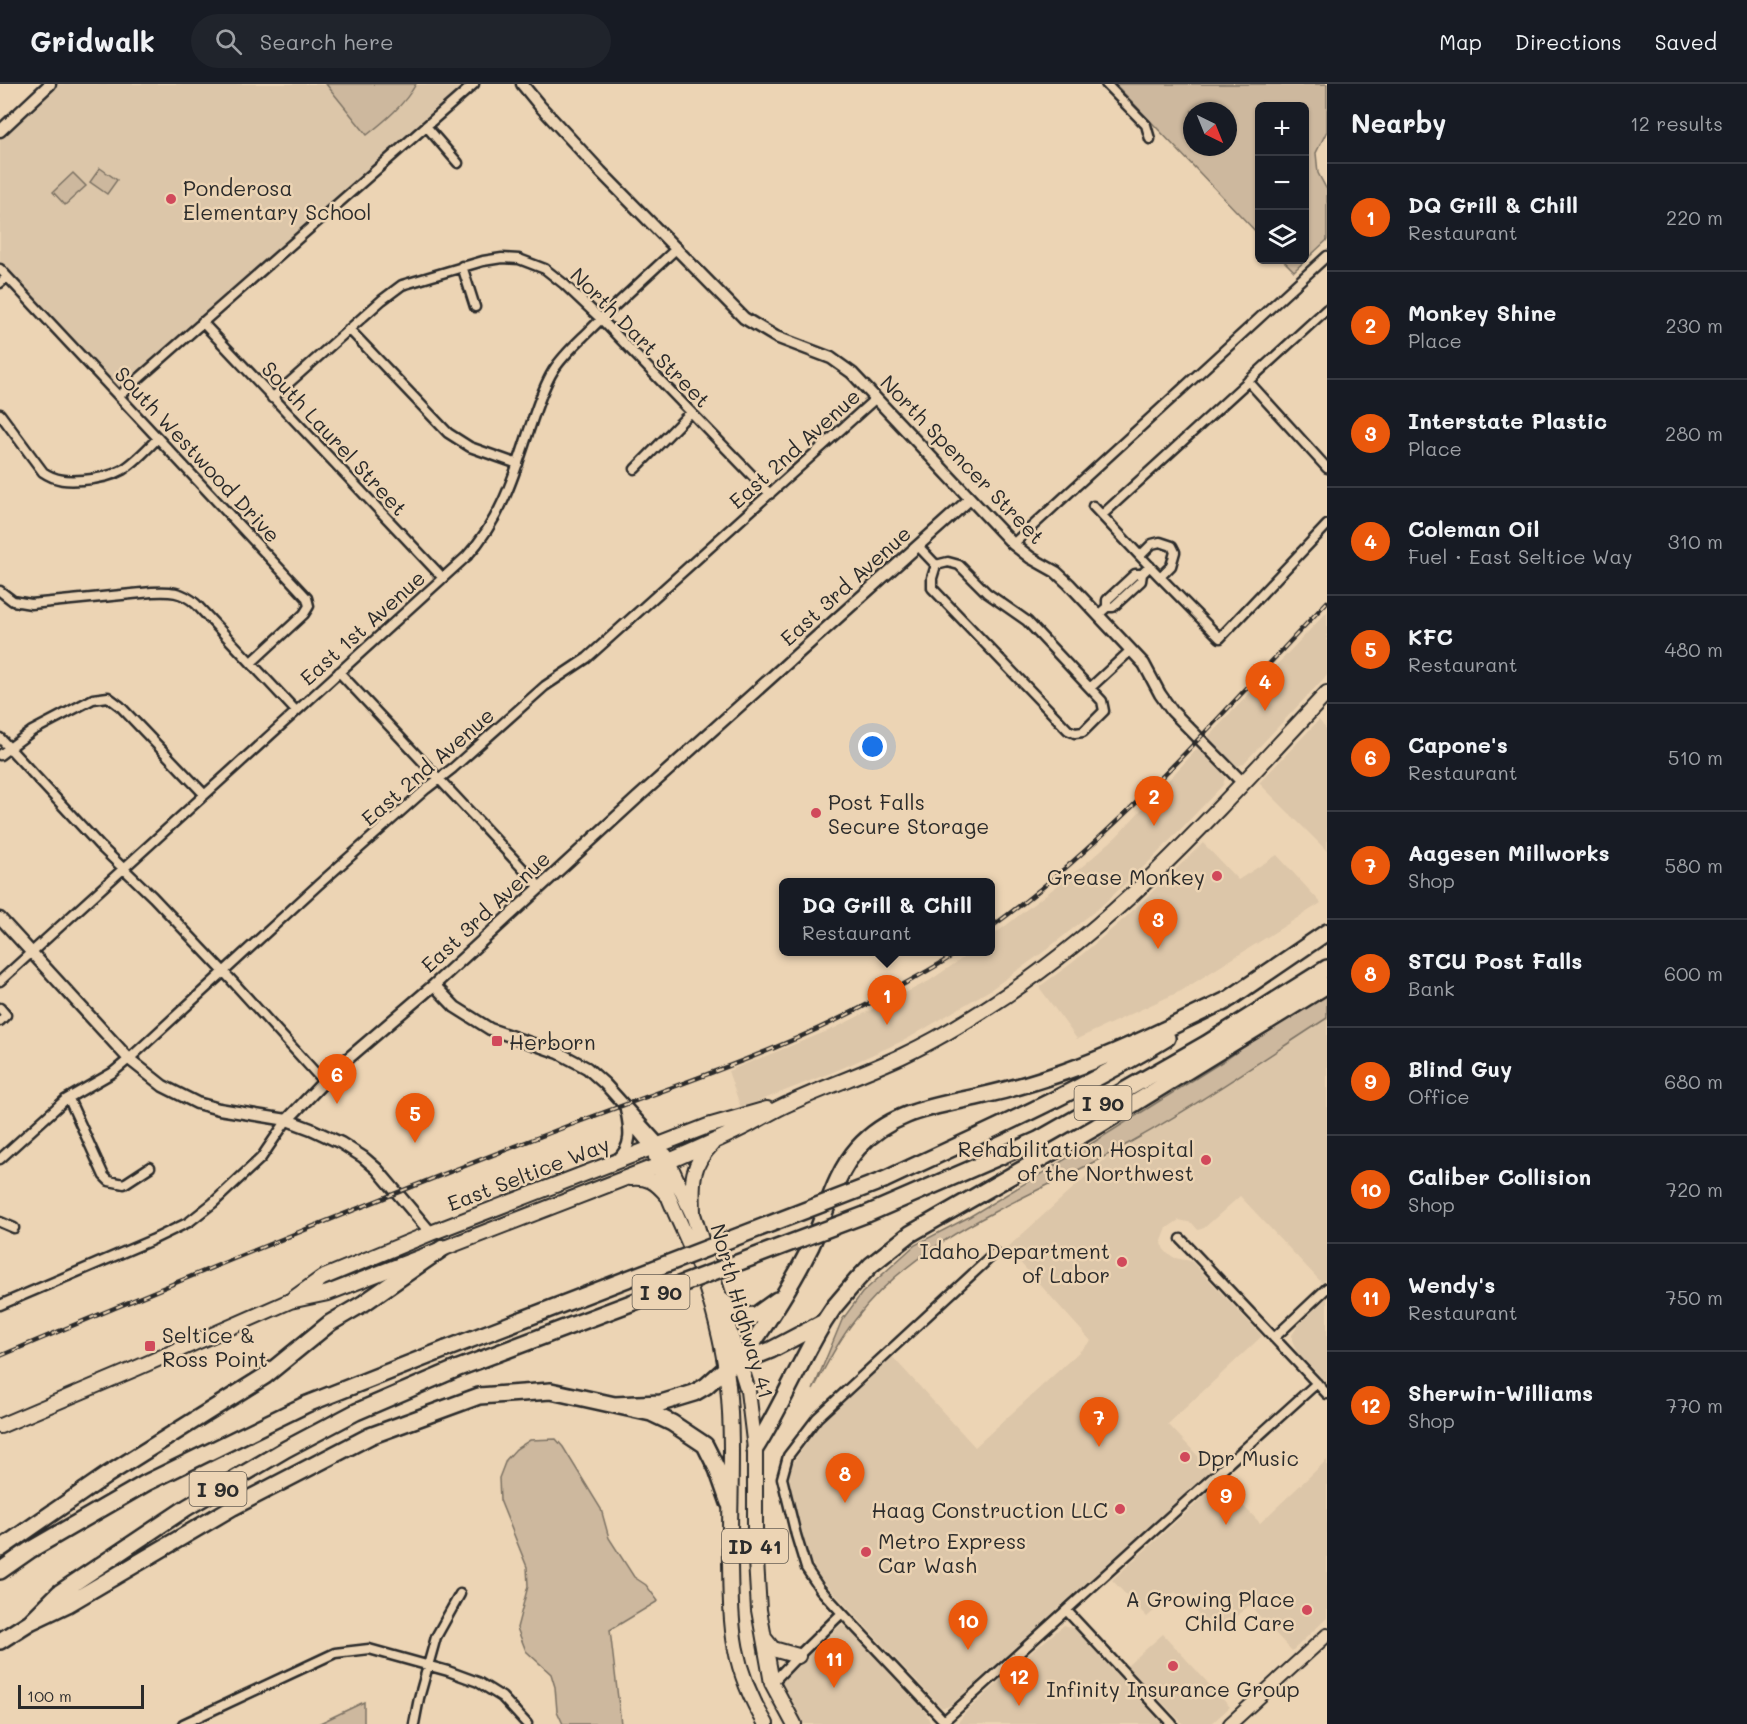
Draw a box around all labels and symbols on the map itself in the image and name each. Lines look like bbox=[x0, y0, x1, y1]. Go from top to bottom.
north arrow bbox=[1183, 102, 1237, 156]
place label: Ponderosa Elementary School bbox=[183, 174, 371, 225]
marker: Ponderosa Elementary School bbox=[164, 192, 178, 206]
street label: North Dart Street bbox=[565, 261, 717, 413]
street label: South Laurel Street bbox=[256, 355, 414, 521]
street label: South Westwood Drive bbox=[109, 360, 287, 548]
street label: North Spencer Street bbox=[875, 369, 1051, 549]
street label: East 2nd Avenue bbox=[723, 382, 865, 514]
street label: East 3rd Avenue bbox=[774, 519, 916, 651]
street label: East 1st Avenue bbox=[294, 564, 430, 690]
pin: 4 bbox=[1246, 662, 1284, 711]
street label: East 2nd Avenue bbox=[355, 701, 499, 831]
your location bbox=[858, 732, 887, 761]
pin: 2 bbox=[1134, 776, 1174, 826]
place label: Post Falls Secure Storage bbox=[828, 788, 989, 839]
marker: Post Falls Secure Storage bbox=[809, 806, 823, 820]
street label: East 3rd Avenue bbox=[415, 844, 555, 978]
place label: Grease Monkey bbox=[1047, 863, 1205, 890]
marker: Grease Monkey bbox=[1210, 869, 1224, 883]
pin: 3 bbox=[1138, 900, 1178, 949]
pin: 1 bbox=[868, 976, 906, 1025]
place label: Herborn bbox=[509, 1028, 596, 1055]
marker: Herborn bbox=[490, 1034, 504, 1048]
pin: 6 bbox=[318, 1054, 356, 1104]
road number: I 90 bbox=[1074, 1086, 1132, 1120]
pin: 5 bbox=[396, 1094, 434, 1143]
street label: East Seltice Way bbox=[443, 1130, 613, 1216]
place label: Rehabilitation Hospital of the Northwest bbox=[958, 1135, 1194, 1186]
marker: Rehabilitation Hospital of the Northwest bbox=[1199, 1153, 1213, 1167]
street label: North Highway 41 bbox=[705, 1221, 781, 1401]
place label: Idaho Department of Labor bbox=[920, 1237, 1110, 1288]
marker: Idaho Department of Labor bbox=[1115, 1255, 1129, 1269]
road number: I 90 bbox=[632, 1275, 690, 1309]
place label: Seltice & Ross Point bbox=[162, 1321, 268, 1372]
marker: Seltice & Ross Point bbox=[143, 1339, 157, 1353]
pin: 7 bbox=[1080, 1398, 1118, 1447]
place label: Dpr Music bbox=[1197, 1444, 1299, 1471]
marker: Dpr Music bbox=[1178, 1450, 1192, 1464]
pin: 8 bbox=[826, 1454, 864, 1503]
road number: I 90 bbox=[190, 1472, 246, 1506]
pin: 9 bbox=[1206, 1476, 1246, 1525]
place label: Haag Construction LLC bbox=[871, 1496, 1108, 1523]
marker: Haag Construction LLC bbox=[1113, 1502, 1127, 1516]
place label: Metro Express Car Wash bbox=[878, 1527, 1026, 1578]
road number: ID 41 bbox=[722, 1529, 788, 1563]
marker: Metro Express Car Wash bbox=[859, 1545, 873, 1559]
place label: A Growing Place Child Care bbox=[1125, 1585, 1295, 1636]
pin: 10 bbox=[948, 1600, 988, 1650]
marker: A Growing Place Child Care bbox=[1300, 1603, 1314, 1617]
pin: 11 bbox=[814, 1638, 854, 1688]
pin: 12 bbox=[1000, 1656, 1038, 1706]
marker: Infinity Insurance Group bbox=[1166, 1659, 1180, 1673]
place label: Infinity Insurance Group bbox=[1046, 1675, 1300, 1702]
scale bar bbox=[18, 1682, 144, 1710]

